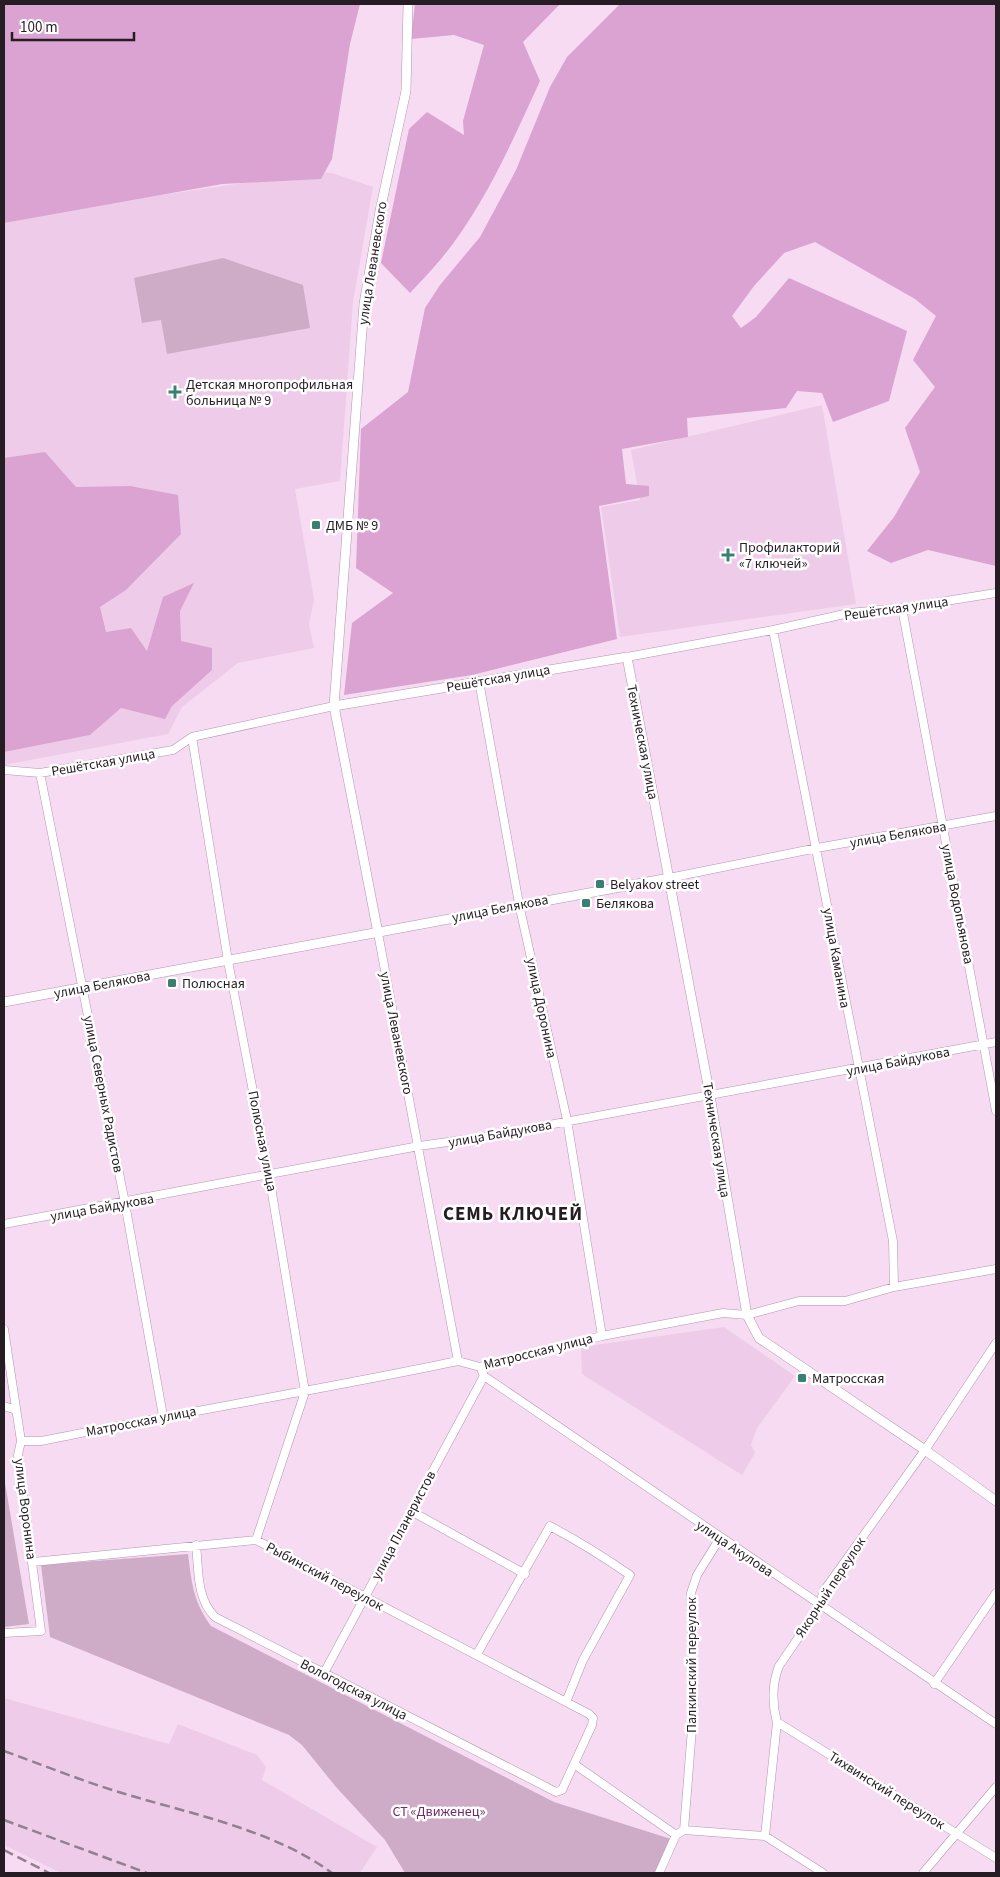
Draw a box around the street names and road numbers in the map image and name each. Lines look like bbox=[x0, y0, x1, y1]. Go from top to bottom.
street label: улица Леваневского bbox=[353, 200, 393, 326]
street label: Решётская улица bbox=[843, 592, 950, 626]
street label: Решётская улица bbox=[445, 660, 552, 698]
street label: Техническая улица bbox=[621, 683, 663, 801]
street label: Решётская улица bbox=[50, 744, 157, 782]
street label: улица Белякова bbox=[848, 817, 948, 853]
street label: улица Водопьянова bbox=[936, 843, 978, 966]
street label: улица Белякова bbox=[450, 890, 550, 928]
street label: улица Каманина bbox=[817, 907, 855, 1010]
street label: улица Доронина bbox=[521, 956, 561, 1060]
street label: улица Белякова bbox=[52, 966, 152, 1004]
street label: улица Леваневского bbox=[374, 970, 418, 1096]
street label: улица Северных Радистов bbox=[78, 1014, 128, 1174]
street label: улица Байдукова bbox=[845, 1042, 952, 1082]
street label: Техническая улица bbox=[697, 1081, 735, 1199]
street label: Полюсная улица bbox=[242, 1089, 282, 1193]
street label: улица Байдукова bbox=[447, 1115, 554, 1153]
street label: улица Байдукова bbox=[49, 1189, 156, 1227]
street label: Матросская улица bbox=[482, 1329, 595, 1375]
street label: Матросская улица bbox=[84, 1401, 198, 1442]
street label: улица Воронина bbox=[9, 1458, 41, 1561]
street label: улица Планеристов bbox=[367, 1467, 441, 1583]
street label: улица Акулова bbox=[692, 1516, 777, 1582]
street label: Якорный переулок bbox=[791, 1533, 871, 1642]
street label: Рыбинский переулок bbox=[262, 1537, 387, 1616]
street label: Палкинский переулок bbox=[682, 1597, 702, 1733]
street label: Вологодская улица bbox=[296, 1654, 411, 1726]
street label: Тихвинский переулок bbox=[824, 1747, 949, 1835]

